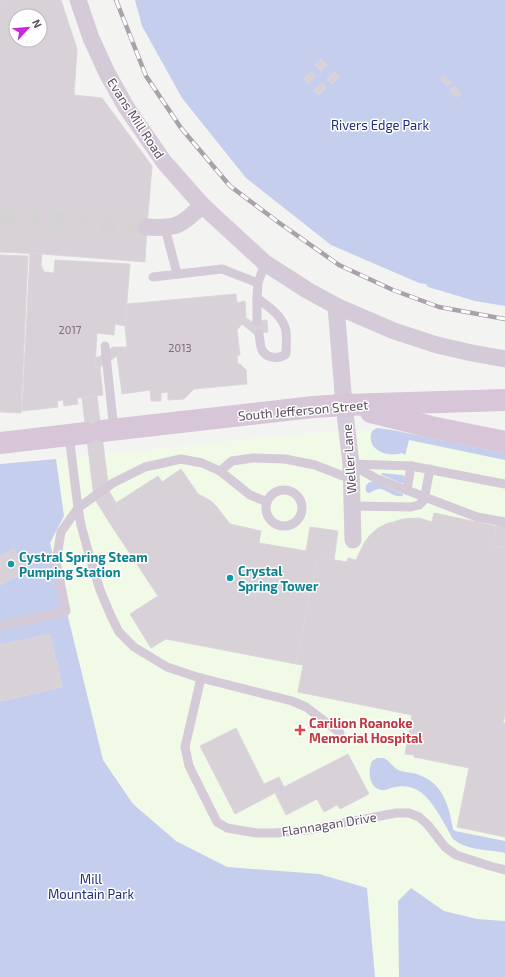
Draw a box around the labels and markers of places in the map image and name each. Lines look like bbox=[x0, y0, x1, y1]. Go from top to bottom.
place label: Cystral Spring Steam Pumping Station bbox=[19, 549, 148, 580]
marker: Cystral Spring Steam Pumping Station bbox=[6, 559, 16, 569]
place label: Crystal Spring Tower bbox=[238, 563, 319, 594]
marker: Crystal Spring Tower bbox=[225, 573, 235, 583]
place label: Carilion Roanoke Memorial Hospital bbox=[309, 715, 423, 746]
marker: Carilion Roanoke Memorial Hospital bbox=[294, 724, 306, 736]

